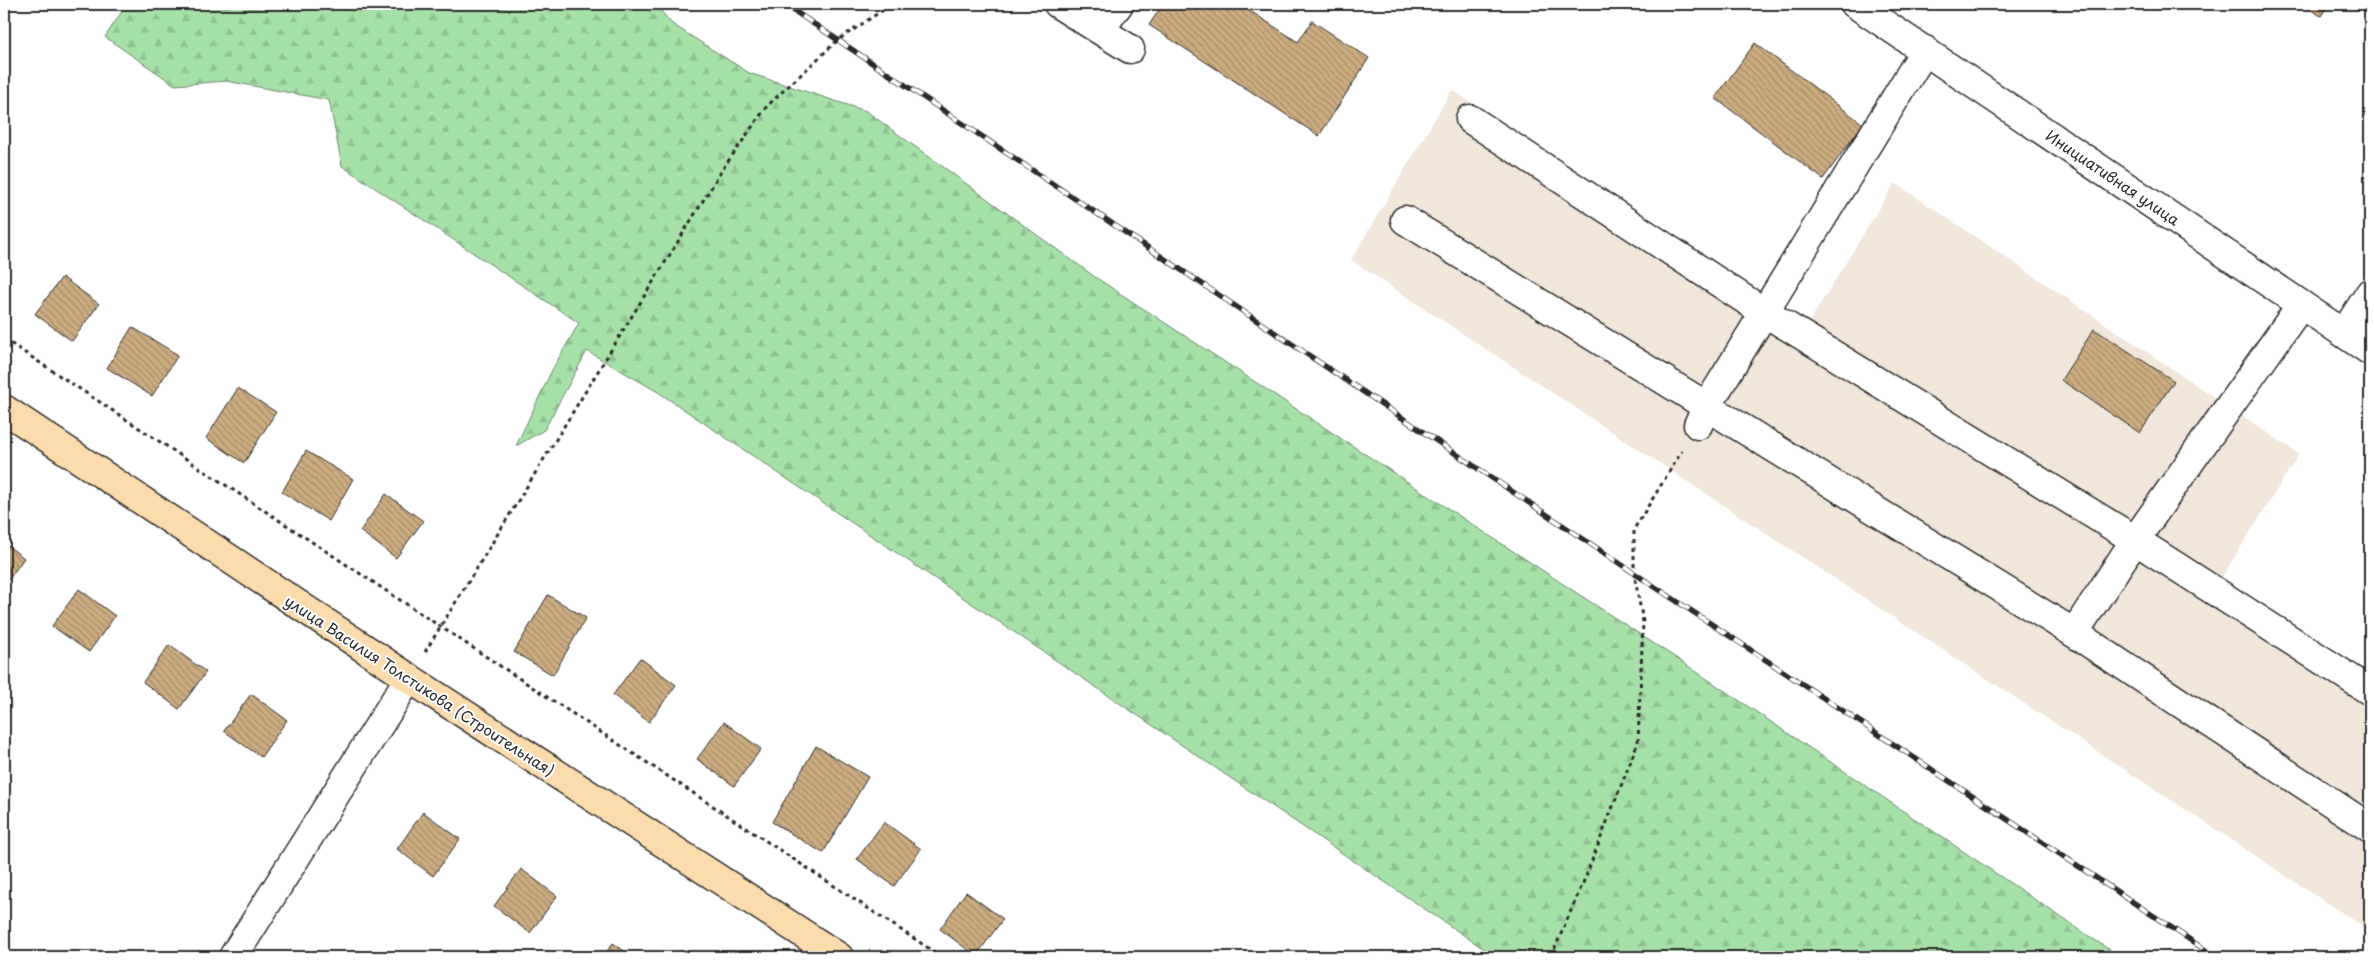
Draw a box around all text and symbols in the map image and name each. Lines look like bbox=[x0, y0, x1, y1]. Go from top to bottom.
street label: Инициативная улица bbox=[2041, 123, 2185, 231]
street label: улица Василия Толстикова (Строительная) bbox=[281, 589, 559, 781]

